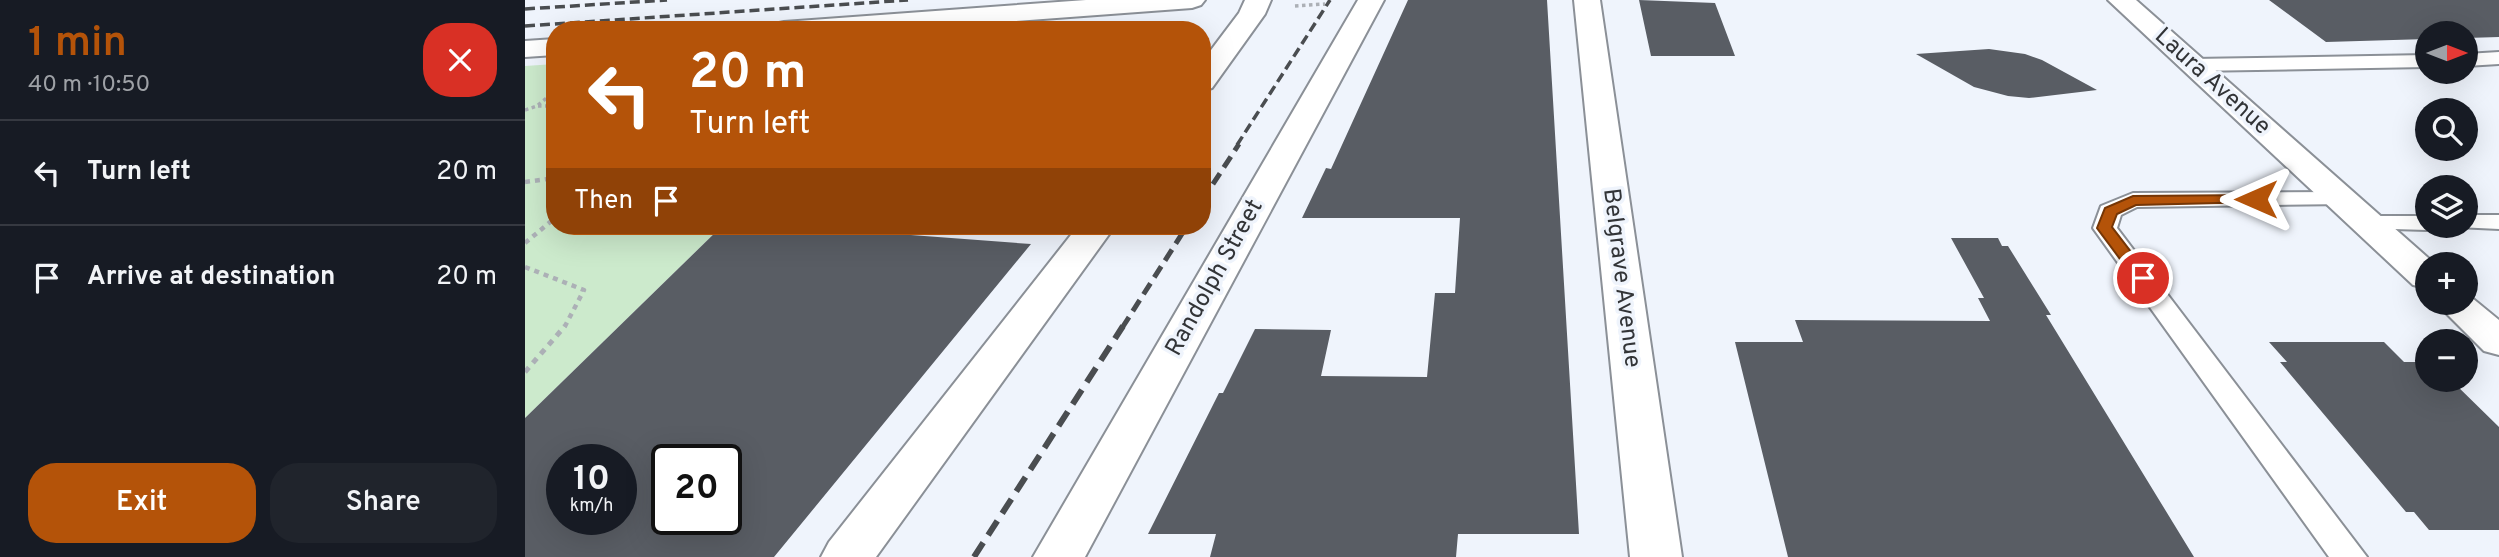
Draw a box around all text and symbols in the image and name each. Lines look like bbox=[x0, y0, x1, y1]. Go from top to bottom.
text: 1 min bbox=[28, 18, 127, 71]
north arrow bbox=[2415, 21, 2478, 84]
map controls bbox=[2415, 21, 2478, 392]
street label: Laura Avenue bbox=[2148, 22, 2276, 142]
button: close bbox=[423, 23, 497, 97]
text: 20 m bbox=[689, 44, 806, 106]
icon: left bbox=[574, 49, 665, 140]
text: 40 m · 10:50 bbox=[28, 71, 150, 100]
button: search bbox=[2415, 98, 2478, 161]
text: Turn left bbox=[689, 105, 810, 145]
icon: left bbox=[28, 154, 66, 192]
text: Turn left bbox=[87, 156, 191, 189]
text: 20 m bbox=[436, 156, 497, 189]
position arrow bbox=[2219, 162, 2293, 236]
button: layers bbox=[2415, 175, 2478, 238]
icon: arrive bbox=[647, 182, 685, 220]
text: Then bbox=[574, 185, 633, 218]
street label: Belgrave Avenue bbox=[1595, 187, 1647, 369]
street label: Randolph Street bbox=[1160, 194, 1270, 362]
pin bbox=[2113, 248, 2173, 308]
button: + bbox=[2415, 252, 2478, 315]
icon: arrive bbox=[28, 259, 66, 297]
icon: arrive bbox=[2124, 259, 2162, 297]
text: Arrive at destination bbox=[87, 261, 335, 294]
text: 20 m bbox=[436, 261, 497, 294]
button: − bbox=[2415, 329, 2478, 392]
speed limit sign: 20 bbox=[651, 444, 742, 535]
text: 10 bbox=[573, 458, 610, 502]
button: Exit bbox=[28, 463, 256, 543]
button: Share bbox=[270, 463, 497, 543]
text: km/h bbox=[570, 495, 613, 518]

